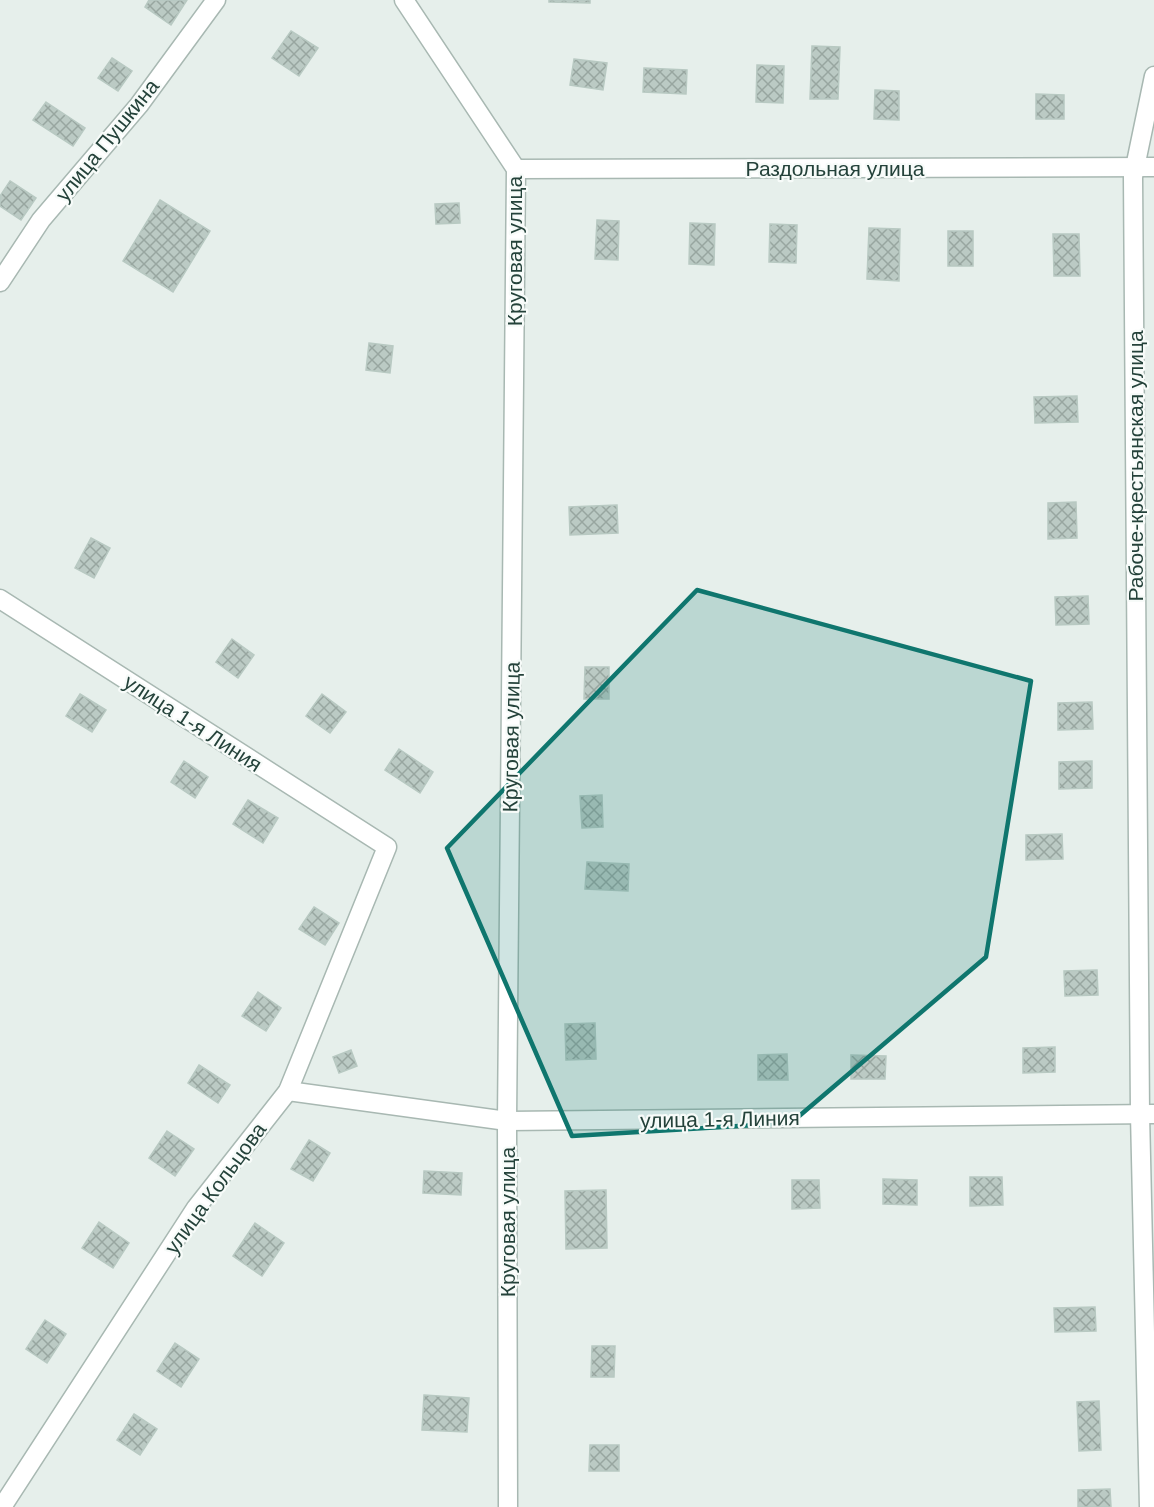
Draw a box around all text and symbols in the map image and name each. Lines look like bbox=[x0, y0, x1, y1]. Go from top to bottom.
street label: улица Пушкина bbox=[51, 74, 163, 206]
street label: Раздольная улица bbox=[746, 157, 925, 180]
street label: Круговая улица bbox=[503, 175, 526, 326]
street label: Рабоче-крестьянская улица bbox=[1124, 330, 1147, 602]
street label: Круговая улица bbox=[498, 661, 524, 812]
street label: улица 1-я Линия bbox=[120, 670, 266, 776]
street label: улица 1-я Линия bbox=[640, 1106, 800, 1132]
street label: улица Кольцова bbox=[160, 1118, 270, 1258]
street label: Круговая улица bbox=[496, 1146, 519, 1297]

